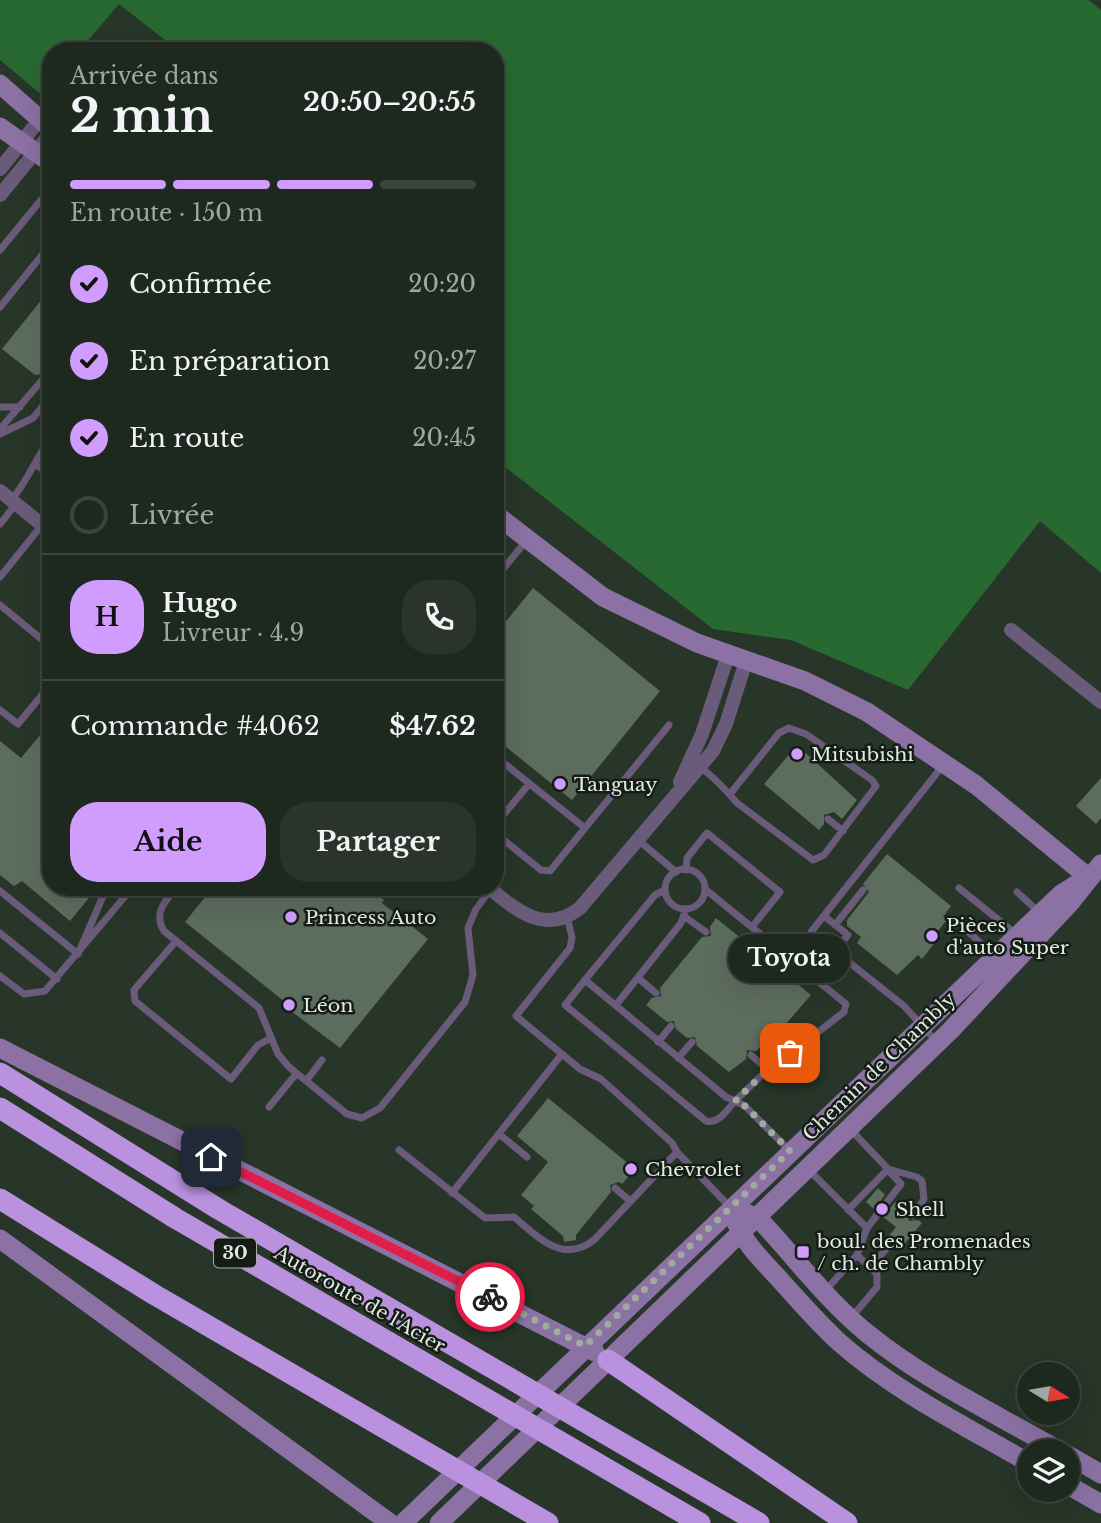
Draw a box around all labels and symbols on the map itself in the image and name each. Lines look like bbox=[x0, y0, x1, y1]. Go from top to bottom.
place label: Mitsubishi bbox=[811, 743, 914, 766]
marker: Mitsubishi bbox=[789, 746, 805, 762]
place label: Tanguay bbox=[574, 773, 657, 796]
marker: Tanguay bbox=[552, 776, 568, 792]
place label: Princess Auto bbox=[305, 906, 436, 929]
marker: Princess Auto bbox=[283, 909, 299, 925]
place label: Pièces d'auto Super bbox=[946, 914, 1069, 959]
marker: Pièces d'auto Super bbox=[924, 928, 940, 944]
callout: Toyota bbox=[729, 934, 851, 983]
street label: Chemin de Chambly bbox=[798, 987, 961, 1145]
place label: Léon bbox=[303, 994, 353, 1017]
marker: Léon bbox=[281, 997, 297, 1013]
pin bbox=[760, 1023, 820, 1083]
pin bbox=[181, 1127, 241, 1187]
place label: Chevrolet bbox=[645, 1158, 742, 1181]
marker: Chevrolet bbox=[623, 1161, 639, 1177]
place label: Shell bbox=[896, 1198, 945, 1221]
marker: Shell bbox=[874, 1201, 890, 1217]
place label: boul. des Promenades / ch. de Chambly bbox=[816, 1230, 1031, 1275]
road number: 30 bbox=[214, 1238, 256, 1268]
street label: Autoroute de l'Acier bbox=[269, 1241, 449, 1358]
marker: boul. des Promenades / ch. de Chambly bbox=[795, 1244, 811, 1260]
courier bbox=[455, 1262, 525, 1332]
north arrow bbox=[1017, 1362, 1080, 1424]

